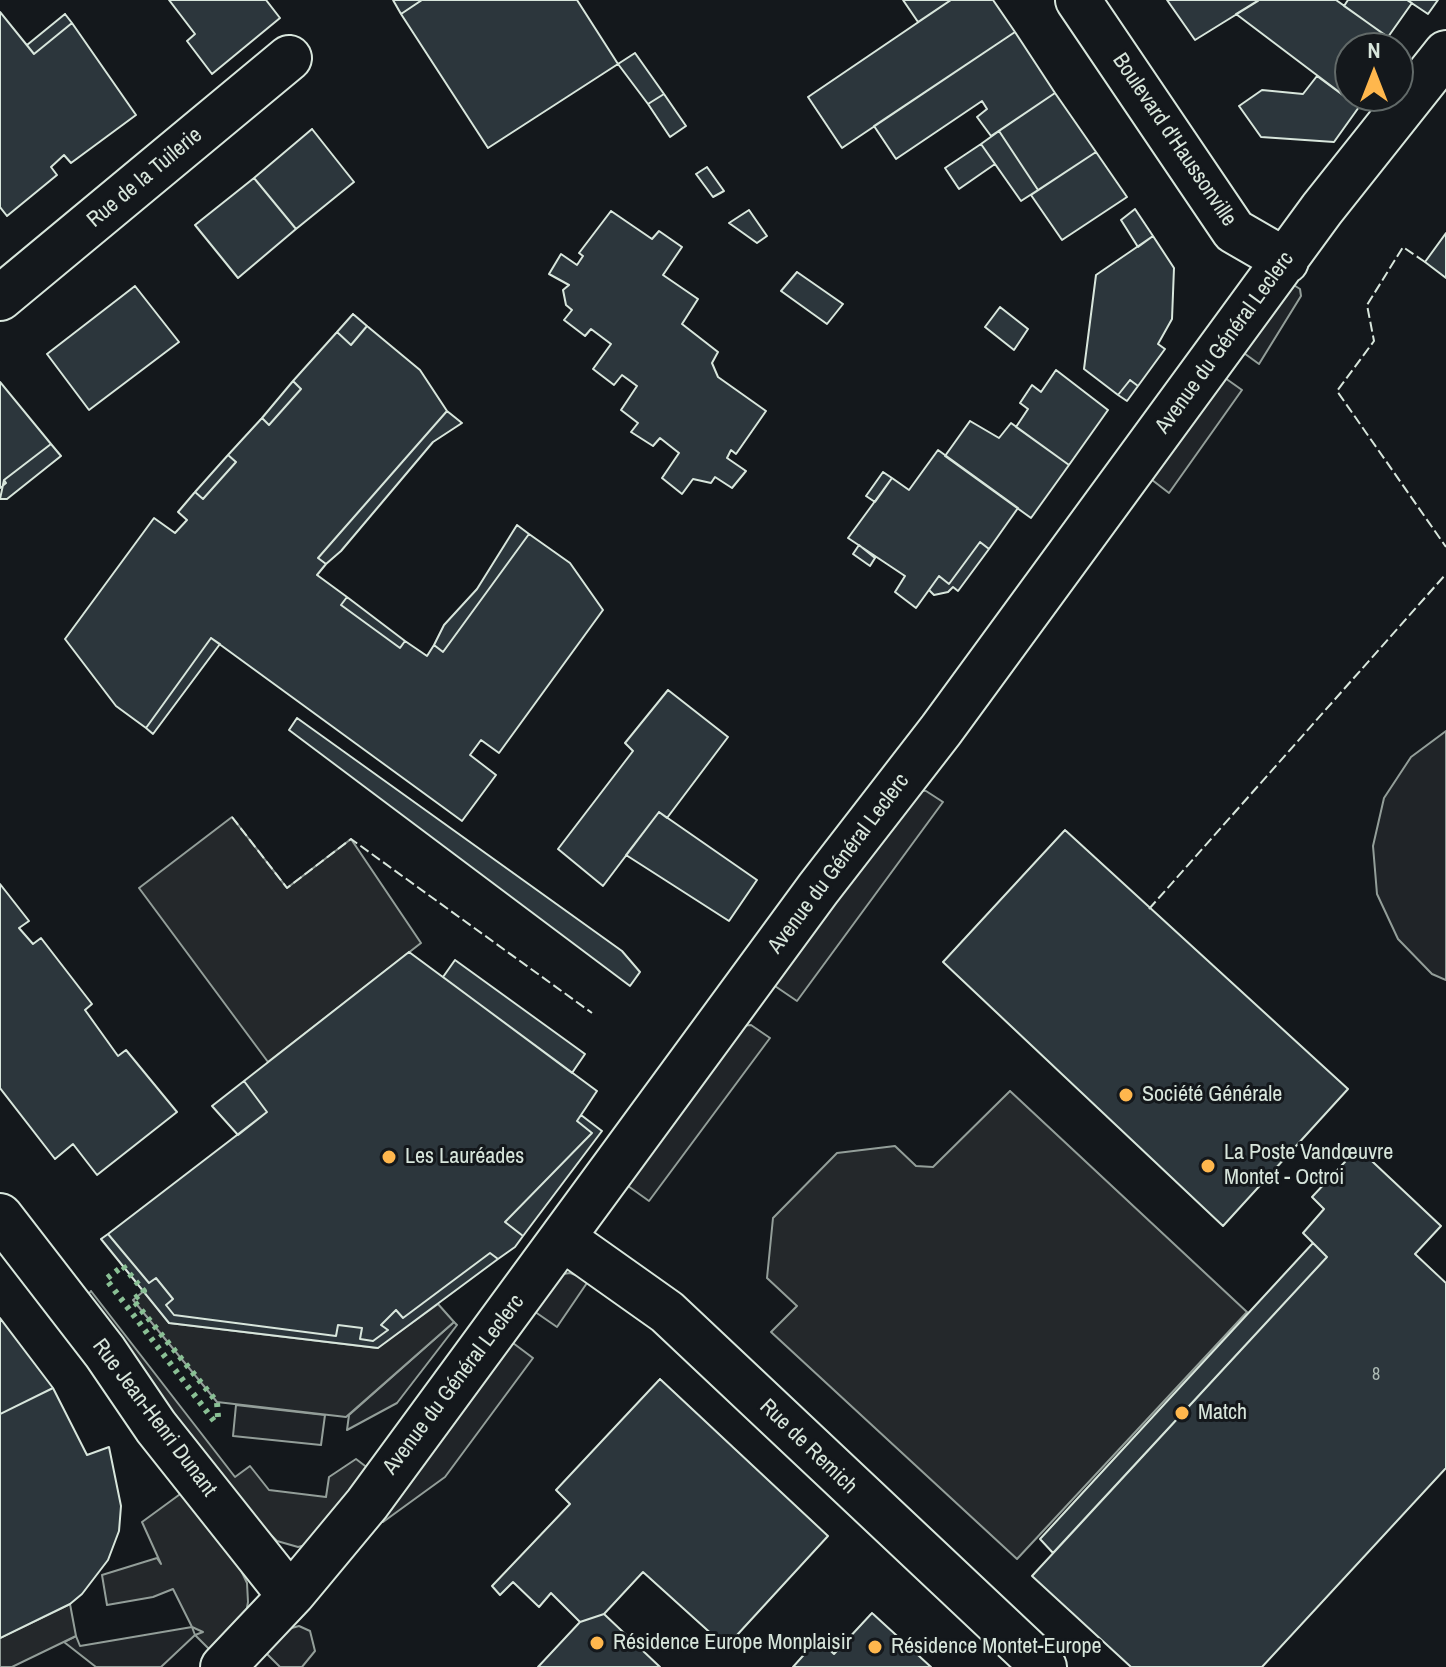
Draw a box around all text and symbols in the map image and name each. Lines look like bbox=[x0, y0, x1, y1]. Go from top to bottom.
north arrow bbox=[1334, 32, 1414, 112]
text: N bbox=[1367, 35, 1381, 65]
street label: Boulevard d'Haussonville bbox=[1106, 48, 1242, 232]
street label: Rue de la Tuilerie bbox=[82, 122, 208, 234]
street label: Avenue du Général Leclerc bbox=[1150, 247, 1300, 439]
street label: Avenue du Général Leclerc bbox=[763, 769, 915, 959]
place label: Société Générale bbox=[1142, 1082, 1282, 1108]
marker: Société Générale bbox=[1117, 1086, 1135, 1104]
place label: La Poste Vandœuvre Montet - Octroi bbox=[1224, 1140, 1393, 1192]
place label: Les Lauréades bbox=[405, 1144, 524, 1170]
marker: Les Lauréades bbox=[380, 1148, 398, 1166]
marker: La Poste Vandœuvre Montet - Octroi bbox=[1199, 1157, 1217, 1175]
street label: Avenue du Général Leclerc bbox=[378, 1290, 530, 1480]
street label: Rue Jean-Henri Dunant bbox=[86, 1334, 222, 1502]
house number: 8 bbox=[1372, 1364, 1380, 1386]
street label: Rue de Remich bbox=[754, 1394, 862, 1500]
place label: Match bbox=[1198, 1400, 1247, 1426]
marker: Match bbox=[1173, 1404, 1191, 1422]
place label: Résidence Europe Monplaisir bbox=[613, 1630, 852, 1656]
marker: Résidence Europe Monplaisir bbox=[588, 1634, 606, 1652]
place label: Résidence Montet-Europe bbox=[891, 1634, 1102, 1660]
marker: Résidence Montet-Europe bbox=[866, 1638, 884, 1656]

